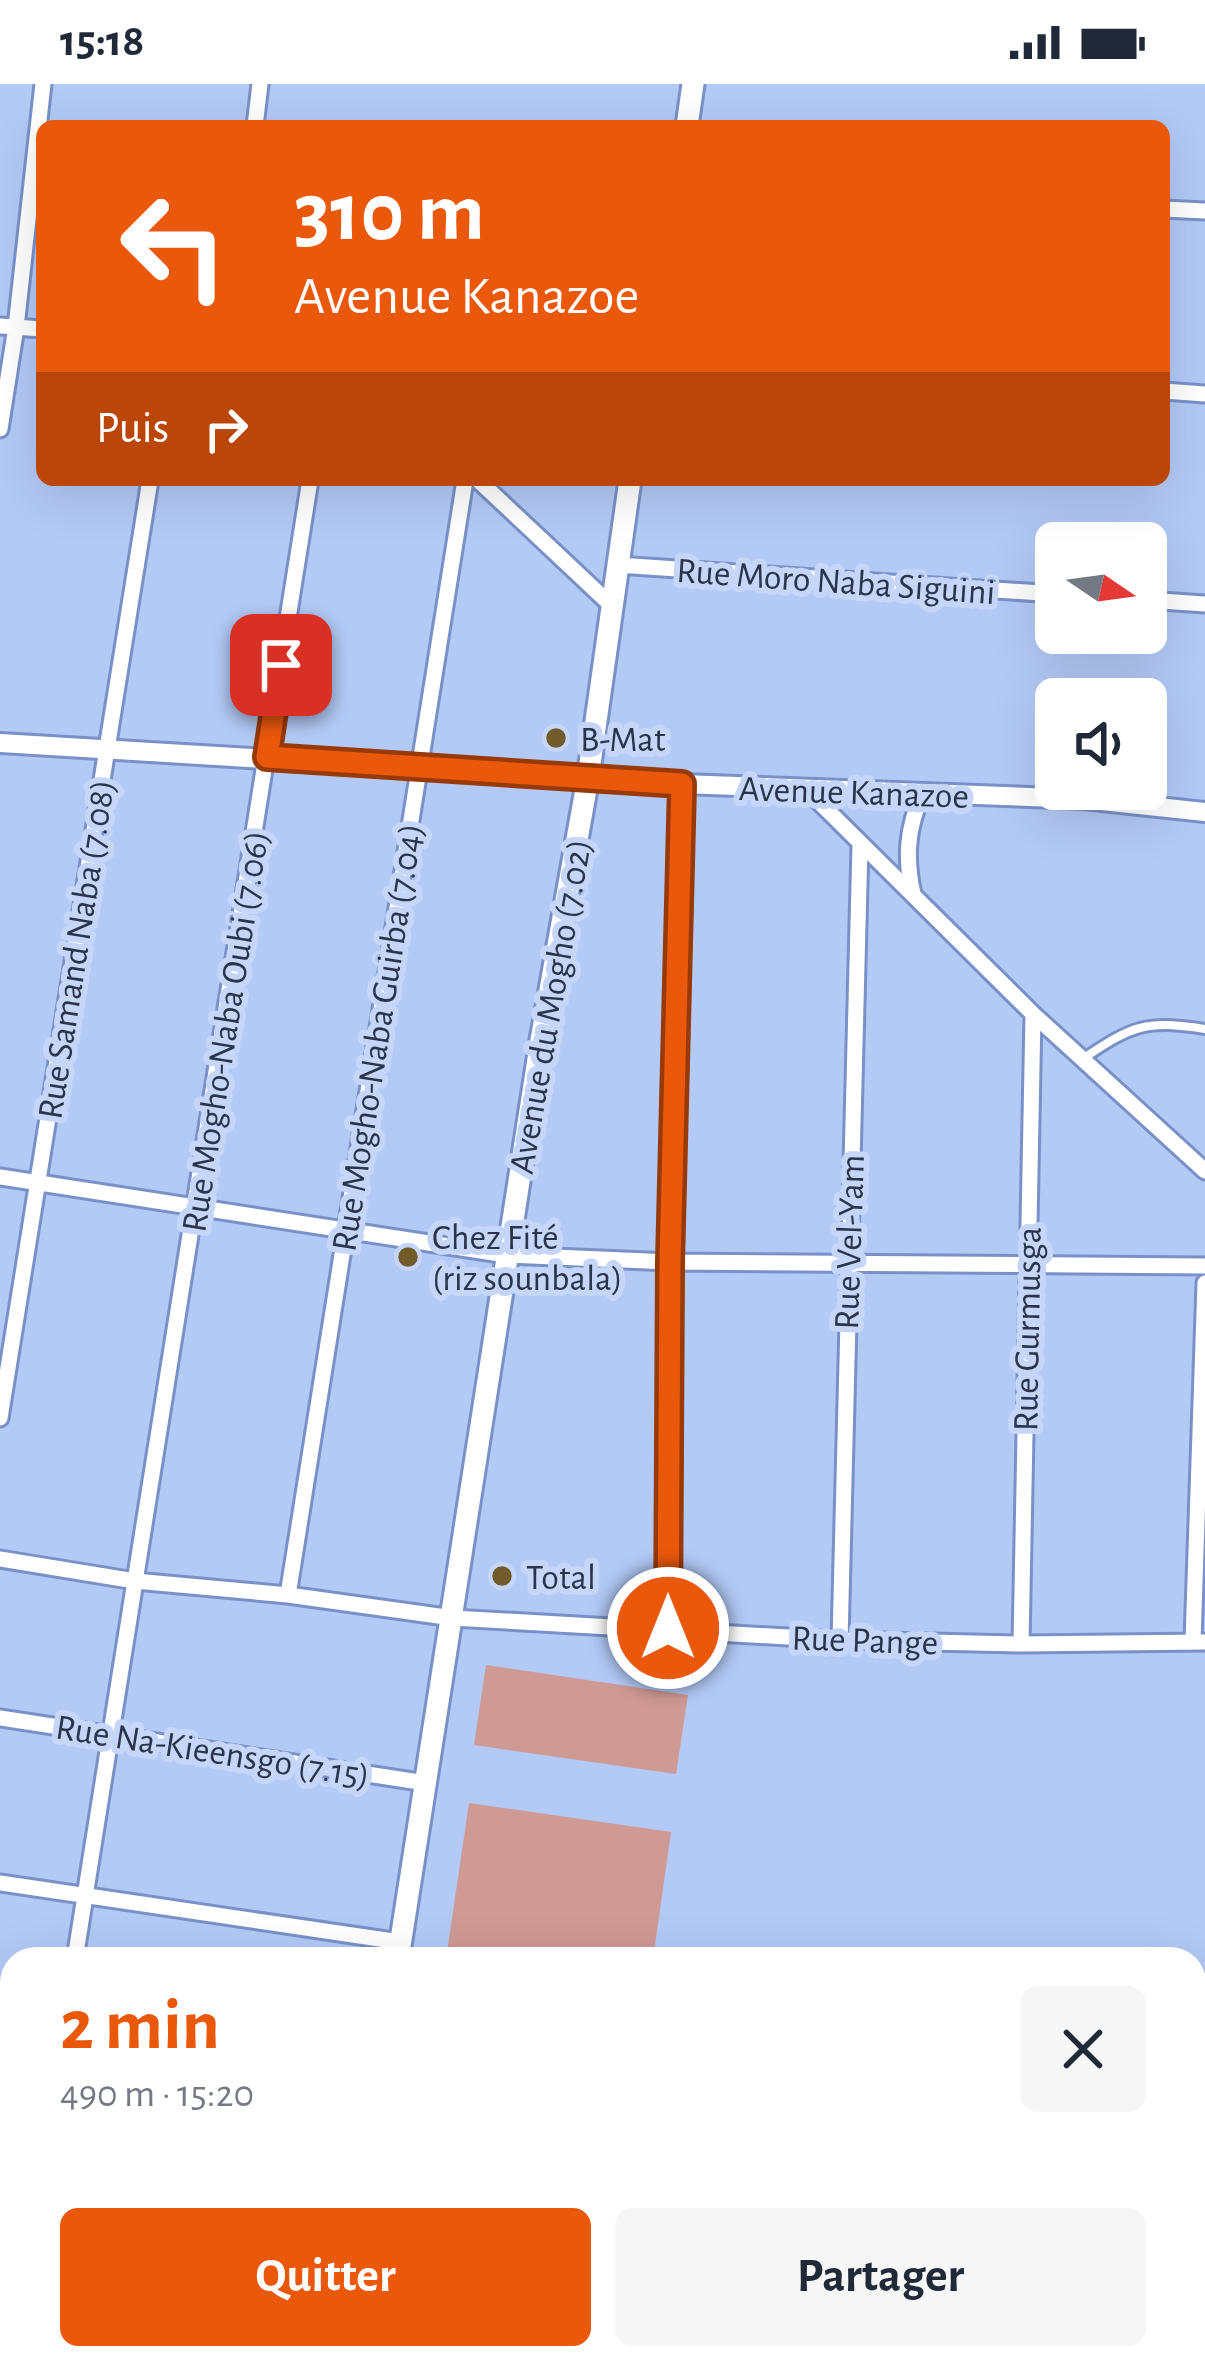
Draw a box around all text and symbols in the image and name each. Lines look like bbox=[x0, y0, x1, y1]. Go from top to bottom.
text: 15:18 bbox=[60, 19, 144, 64]
icon: left bbox=[96, 168, 252, 324]
text: 310 m bbox=[294, 172, 485, 256]
text: Avenue Kanazoe bbox=[294, 270, 639, 324]
icon: right bbox=[193, 396, 259, 462]
text: Puis bbox=[96, 406, 169, 451]
north arrow bbox=[1035, 522, 1167, 654]
map controls bbox=[1035, 522, 1167, 810]
street label: Rue Moro Naba Siguini bbox=[675, 553, 996, 611]
pin bbox=[230, 614, 332, 716]
icon: arrive bbox=[248, 632, 314, 698]
button: sound bbox=[1035, 678, 1167, 810]
place label: B-Mat bbox=[580, 722, 666, 758]
marker: B-Mat bbox=[543, 725, 569, 751]
street label: Avenue Kanazoe bbox=[738, 771, 970, 815]
street label: Rue Samand Naba (7.08) bbox=[32, 777, 122, 1122]
street label: Rue Mogho-Naba Guirba (7.04) bbox=[326, 821, 430, 1254]
street label: Rue Mogho-Naba Oubi (7.06) bbox=[176, 828, 276, 1235]
street label: Avenue du Mogho (7.02) bbox=[504, 836, 598, 1176]
street label: Rue Vel-Yam bbox=[829, 1154, 871, 1330]
place label: Chez Fité (riz sounbala) bbox=[432, 1220, 623, 1297]
street label: Rue Gurmusga bbox=[1008, 1226, 1048, 1432]
marker: Chez Fité (riz sounbala) bbox=[395, 1244, 421, 1270]
place label: Total bbox=[526, 1560, 596, 1596]
marker: Total bbox=[489, 1563, 515, 1589]
position arrow bbox=[605, 1565, 731, 1691]
street label: Rue Pange bbox=[791, 1620, 939, 1662]
street label: Rue Na-Kieensgo (7.15) bbox=[53, 1709, 372, 1795]
button: close bbox=[1020, 1986, 1146, 2112]
text: 2 min bbox=[60, 1990, 220, 2062]
text: 490 m · 15:20 bbox=[60, 2075, 254, 2114]
button: Quitter bbox=[60, 2208, 591, 2346]
button: Partager bbox=[615, 2208, 1146, 2346]

